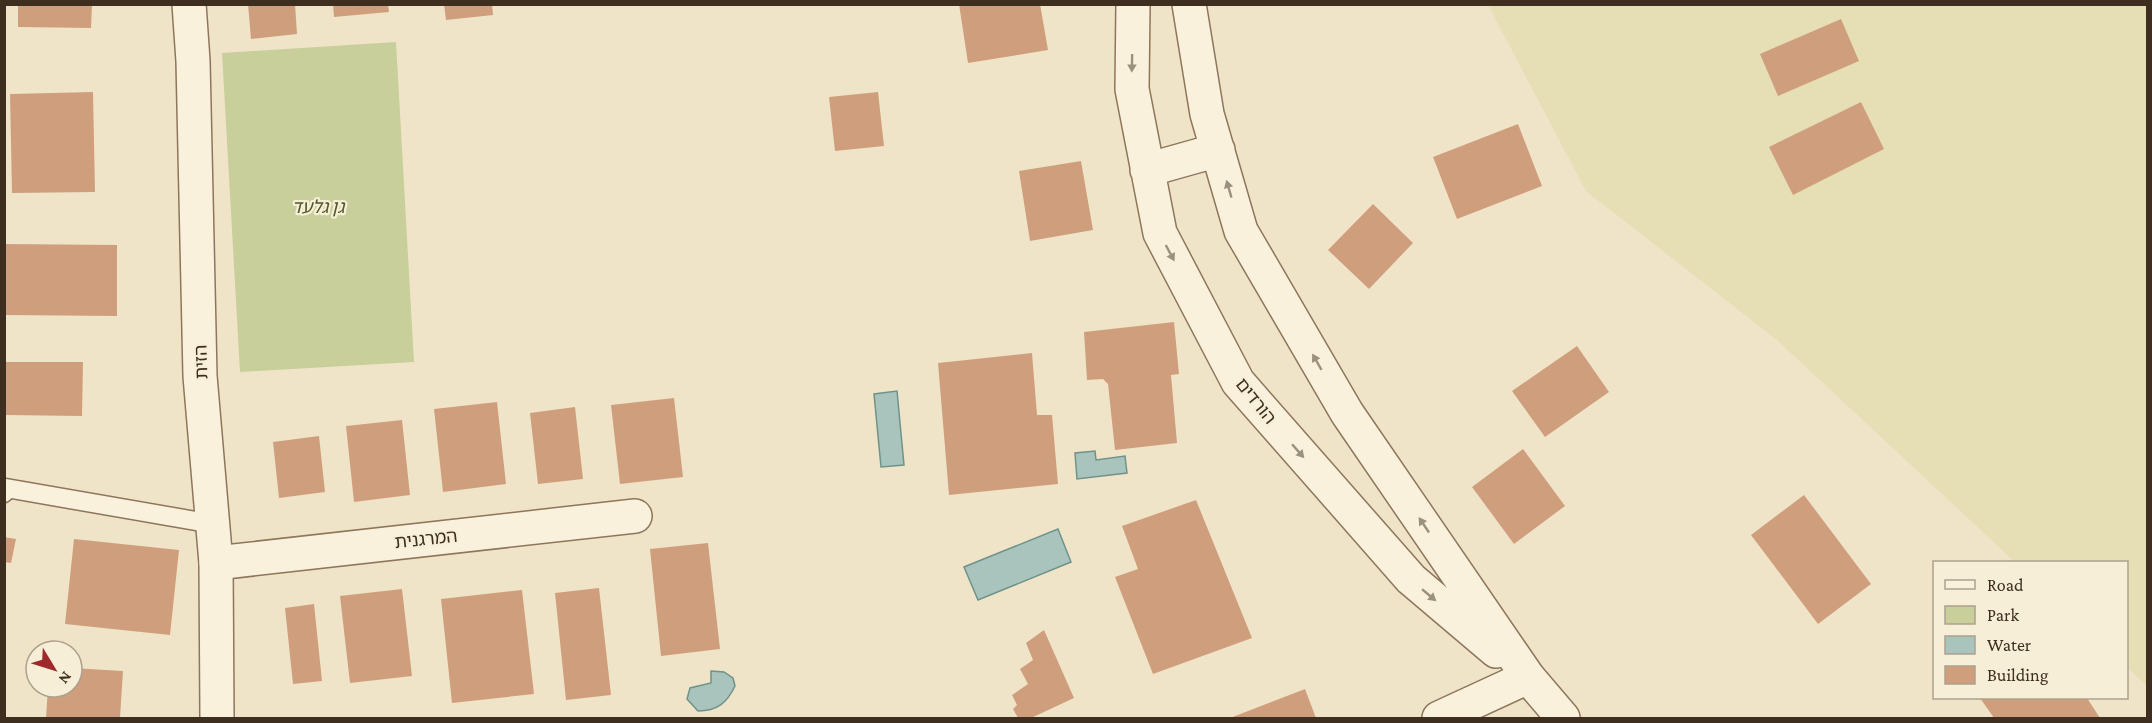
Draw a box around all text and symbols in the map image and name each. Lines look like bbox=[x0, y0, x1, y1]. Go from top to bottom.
one-way arrow bbox=[1127, 53, 1137, 72]
one-way arrow bbox=[1224, 180, 1233, 198]
park label: גן גלעד bbox=[292, 197, 345, 217]
one-way arrow bbox=[1165, 245, 1175, 262]
street label: הזית bbox=[190, 344, 212, 380]
one-way arrow bbox=[1313, 353, 1323, 370]
street label: הורדים bbox=[1232, 374, 1280, 428]
one-way arrow bbox=[1291, 443, 1305, 458]
one-way arrow bbox=[1419, 517, 1430, 533]
street label: המרגנית bbox=[394, 526, 458, 552]
legend bbox=[1933, 561, 2128, 699]
text: Road bbox=[1987, 575, 2024, 595]
one-way arrow bbox=[1421, 588, 1437, 601]
text: Park bbox=[1987, 605, 2019, 625]
text: Water bbox=[1987, 635, 2032, 655]
north arrow bbox=[24, 639, 84, 699]
text: Building bbox=[1987, 665, 2049, 685]
text: N bbox=[55, 668, 75, 688]

